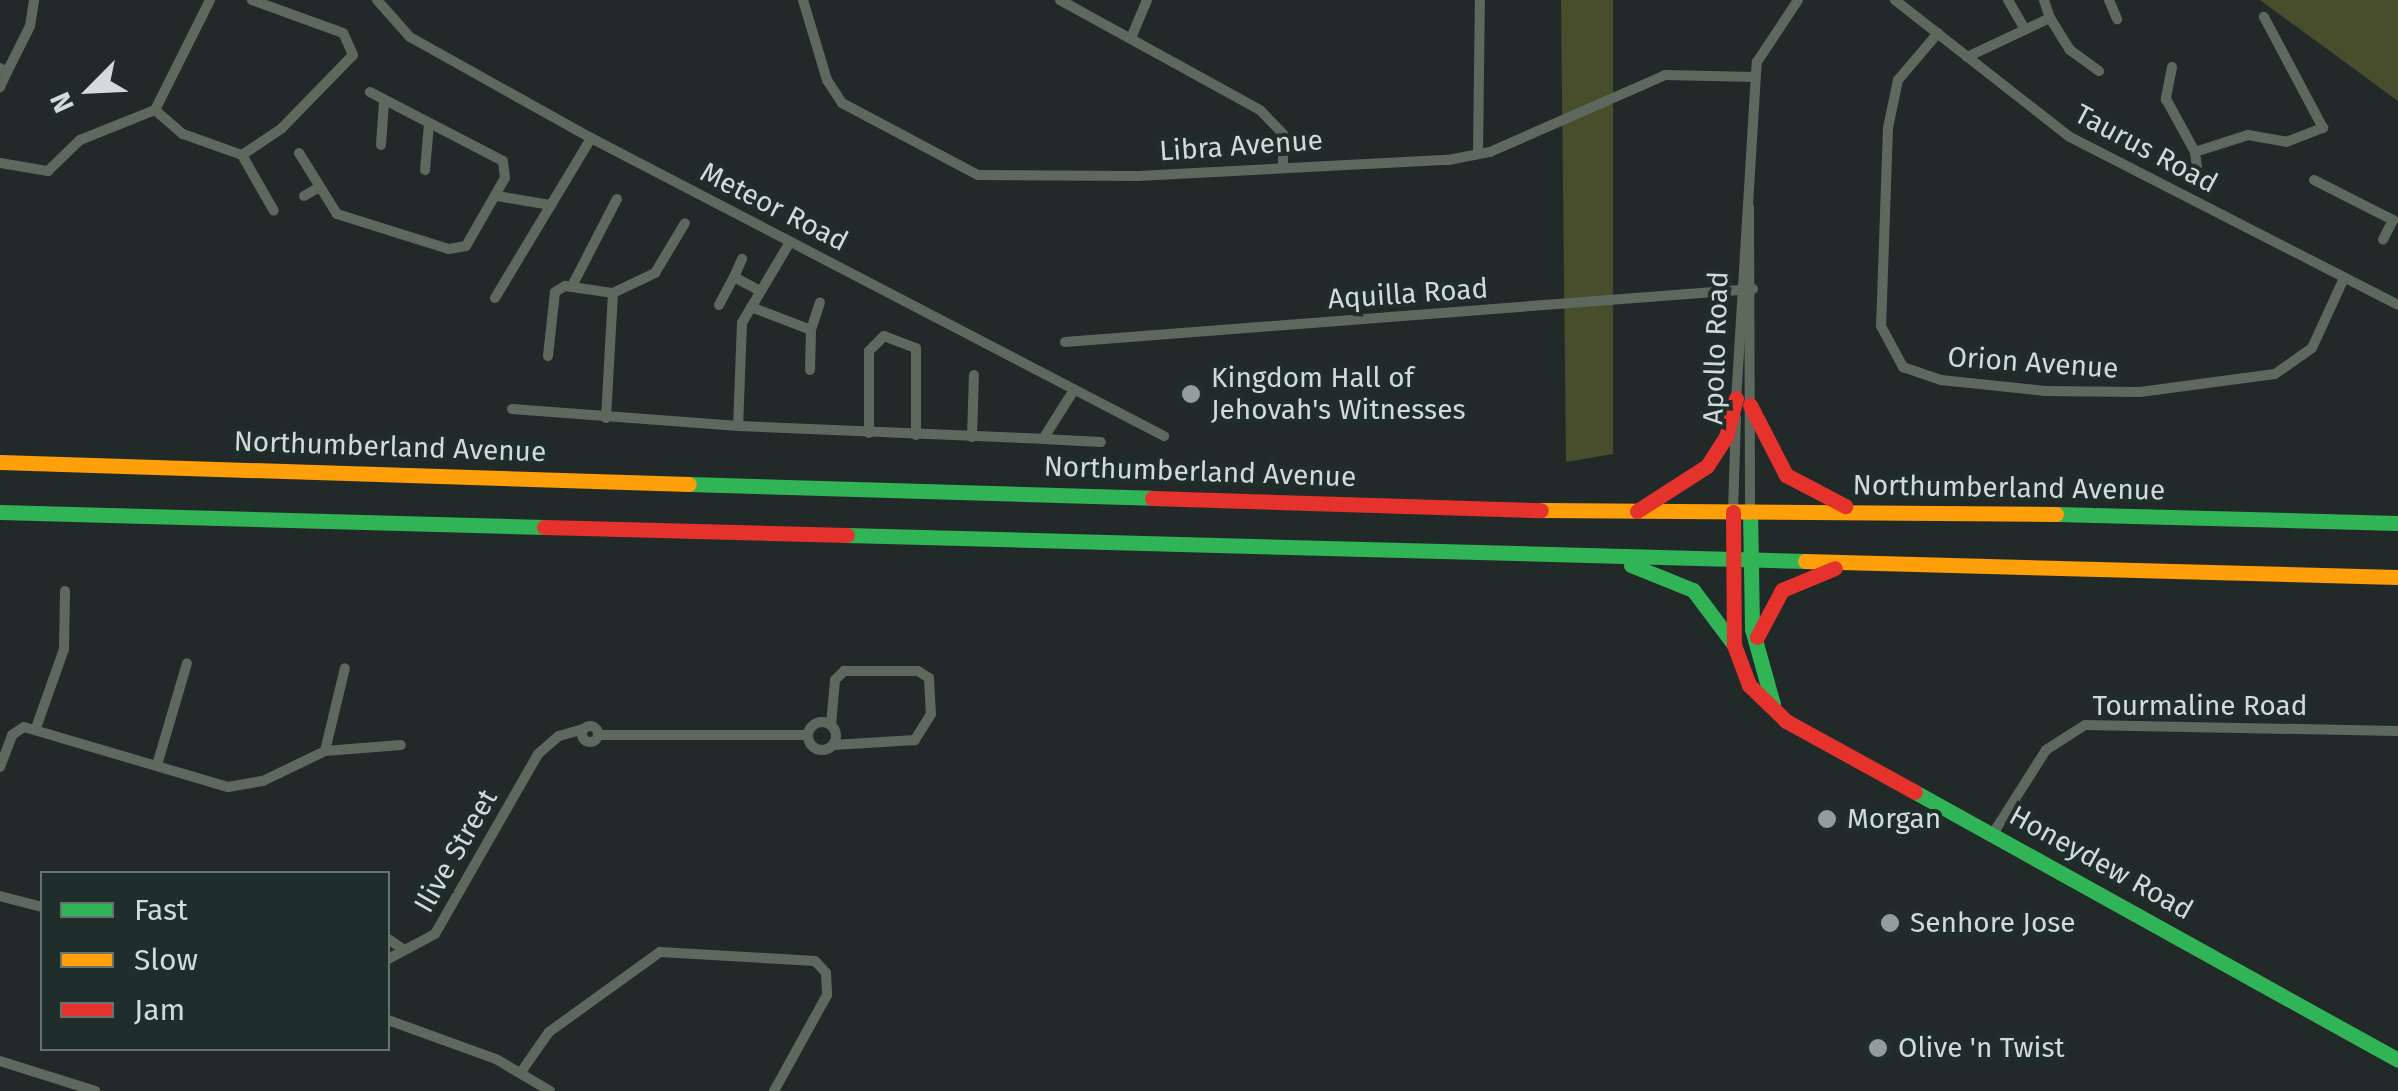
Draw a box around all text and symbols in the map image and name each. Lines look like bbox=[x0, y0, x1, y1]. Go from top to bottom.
north arrow bbox=[40, 40, 140, 140]
text: N bbox=[43, 87, 81, 118]
street label: Taurus Road bbox=[2069, 97, 2223, 201]
street label: Libra Avenue bbox=[1158, 124, 1324, 168]
street label: Meteor Road bbox=[695, 155, 853, 259]
street label: Apollo Road bbox=[1697, 271, 1735, 425]
street label: Aquilla Road bbox=[1327, 272, 1489, 316]
street label: Orion Avenue bbox=[1946, 340, 2120, 386]
place label: Kingdom Hall of Jehovah's Witnesses bbox=[1211, 361, 1465, 427]
marker: Kingdom Hall of Jehovah's Witnesses bbox=[1180, 383, 1202, 405]
street label: Northumberland Avenue bbox=[233, 425, 547, 469]
street label: Northumberland Avenue bbox=[1043, 450, 1357, 494]
street label: Northumberland Avenue bbox=[1852, 468, 2166, 508]
street label: Tourmaline Road bbox=[2092, 689, 2308, 723]
street label: Ilive Street bbox=[407, 783, 505, 919]
street label: Honeydew Road bbox=[2003, 799, 2199, 927]
place label: Morgan bbox=[1847, 802, 1941, 836]
marker: Morgan bbox=[1816, 808, 1838, 830]
legend bbox=[40, 871, 390, 1051]
text: Fast bbox=[134, 892, 188, 928]
place label: Senhore Jose bbox=[1910, 906, 2076, 940]
marker: Senhore Jose bbox=[1879, 912, 1901, 934]
text: Slow bbox=[134, 942, 198, 978]
text: Jam bbox=[134, 992, 185, 1028]
place label: Olive 'n Twist bbox=[1898, 1031, 2065, 1065]
marker: Olive 'n Twist bbox=[1867, 1037, 1889, 1059]

